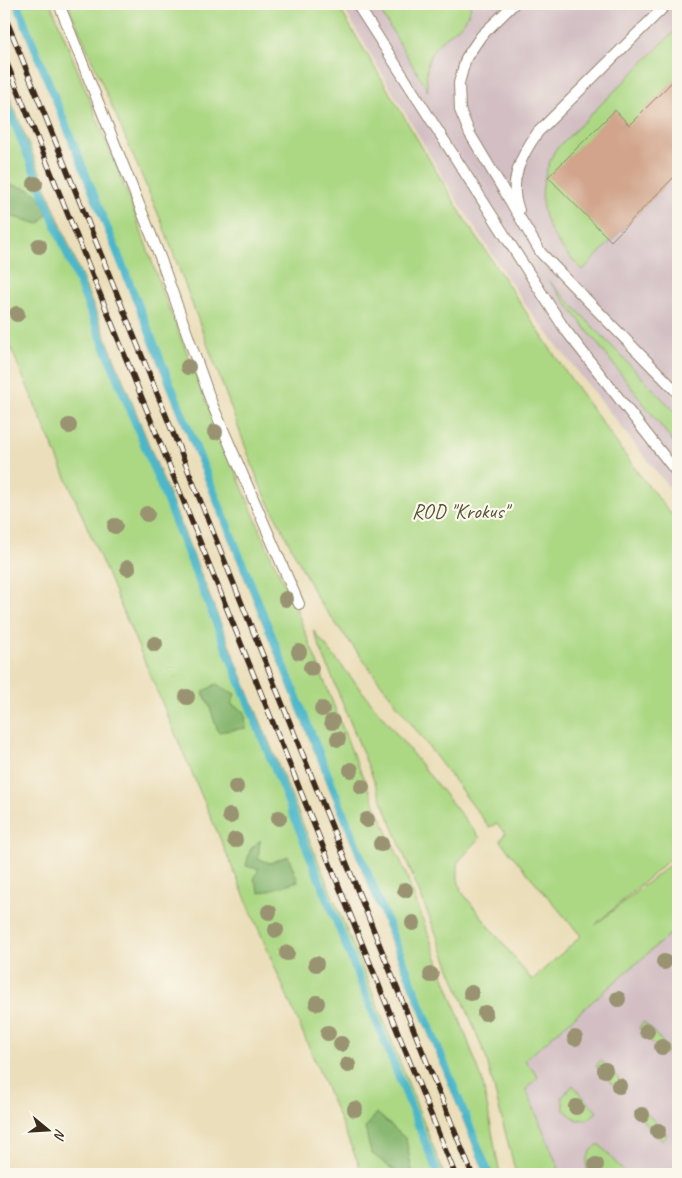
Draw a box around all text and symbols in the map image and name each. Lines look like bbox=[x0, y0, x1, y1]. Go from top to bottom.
park label: ROD "Krokus" bbox=[412, 498, 512, 524]
north arrow bbox=[22, 1106, 72, 1156]
text: N bbox=[50, 1127, 69, 1143]

